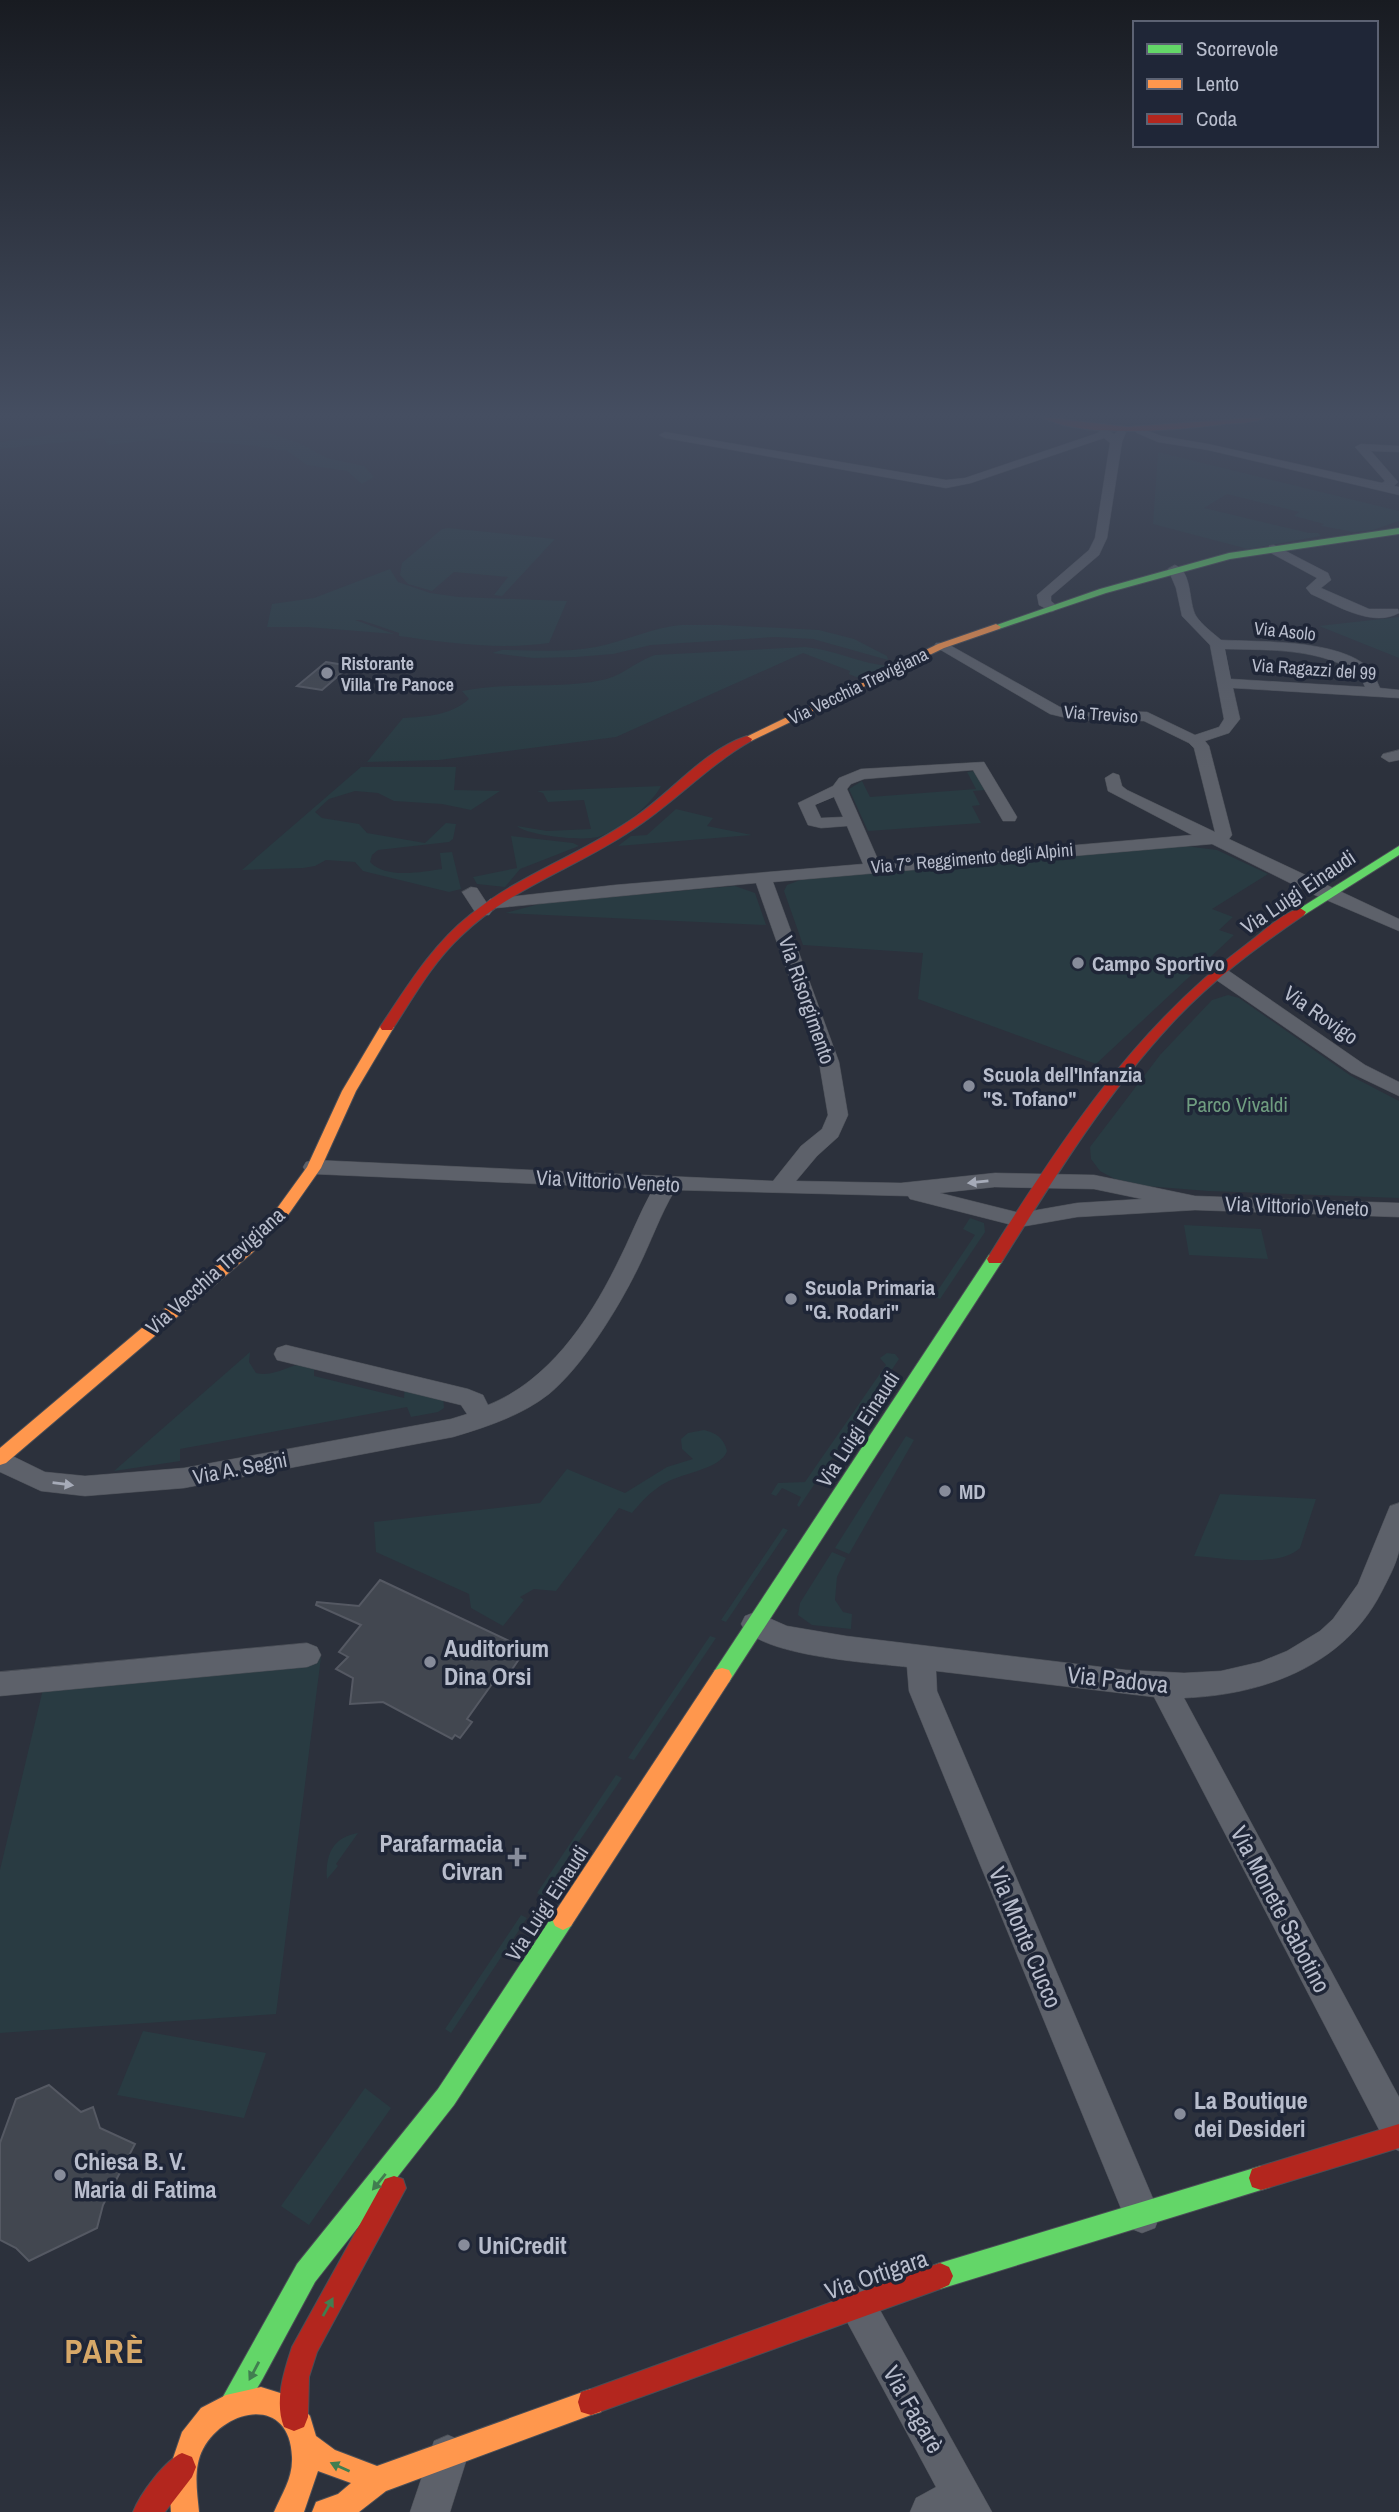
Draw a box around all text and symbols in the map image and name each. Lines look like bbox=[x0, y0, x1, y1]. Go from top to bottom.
legend bbox=[1133, 21, 1378, 147]
text: Scorrevole bbox=[1196, 34, 1278, 63]
text: Lento bbox=[1196, 69, 1239, 98]
text: Coda bbox=[1196, 104, 1238, 133]
street label: Via Asolo bbox=[1253, 615, 1317, 647]
street label: Via Vecchia Trevigiana bbox=[784, 641, 932, 731]
place label: Ristorante Villa Tre Panoce bbox=[341, 651, 454, 697]
street label: Via Ragazzi del 99 bbox=[1251, 652, 1377, 686]
marker: Ristorante Villa Tre Panoce bbox=[319, 665, 335, 681]
street label: Via Treviso bbox=[1063, 699, 1139, 729]
street label: Via 7° Reggimento degli Alpini bbox=[870, 837, 1074, 879]
street label: Via Luigi Einaudi bbox=[1235, 843, 1361, 941]
street label: Via Risorgimento bbox=[772, 932, 842, 1068]
place label: Campo Sportivo bbox=[1092, 949, 1225, 978]
marker: Campo Sportivo bbox=[1070, 955, 1086, 971]
street label: Via Rovigo bbox=[1278, 979, 1364, 1051]
place label: Scuola dell'Infanzia "S. Tofano" bbox=[983, 1060, 1143, 1113]
marker: Scuola dell'Infanzia "S. Tofano" bbox=[961, 1078, 977, 1094]
park label: Parco Vivaldi bbox=[1186, 1090, 1288, 1119]
street label: Via Vittorio Veneto bbox=[535, 1163, 681, 1199]
one-way arrow bbox=[966, 1177, 988, 1188]
street label: Via Vittorio Veneto bbox=[1225, 1189, 1369, 1223]
street label: Via Vecchia Trevigiana bbox=[139, 1200, 291, 1341]
place label: Scuola Primaria "G. Rodari" bbox=[805, 1273, 936, 1326]
marker: Scuola Primaria "G. Rodari" bbox=[783, 1291, 799, 1307]
street label: Via Luigi Einaudi bbox=[810, 1365, 906, 1493]
street label: Via A. Segni bbox=[190, 1445, 290, 1491]
place label: MD bbox=[959, 1477, 986, 1506]
one-way arrow bbox=[52, 1479, 74, 1490]
marker: MD bbox=[937, 1483, 953, 1499]
place label: Auditorium Dina Orsi bbox=[444, 1632, 549, 1692]
marker: Auditorium Dina Orsi bbox=[422, 1654, 438, 1670]
street label: Via Padova bbox=[1066, 1658, 1170, 1700]
street label: Via Monete Sabotino bbox=[1224, 1820, 1338, 1998]
place label: Parafarmacia Civran bbox=[379, 1827, 503, 1887]
street label: Via Luigi Einaudi bbox=[499, 1839, 595, 1967]
marker: Parafarmacia Civran bbox=[509, 1849, 525, 1865]
street label: Via Monte Cucco bbox=[982, 1861, 1070, 2013]
place label: La Boutique dei Desideri bbox=[1194, 2084, 1308, 2144]
marker: La Boutique dei Desideri bbox=[1172, 2106, 1188, 2122]
place label: Chiesa B. V. Maria di Fatima bbox=[74, 2145, 216, 2205]
marker: Chiesa B. V. Maria di Fatima bbox=[52, 2167, 68, 2183]
one-way arrow bbox=[372, 2174, 387, 2191]
place label: UniCredit bbox=[478, 2229, 567, 2261]
marker: UniCredit bbox=[456, 2237, 472, 2253]
street label: Via Ortigara bbox=[820, 2241, 932, 2307]
one-way arrow bbox=[322, 2298, 334, 2317]
district label: PARÈ bbox=[64, 2329, 146, 2373]
street label: Via Fagarè bbox=[876, 2359, 952, 2459]
one-way arrow bbox=[248, 2361, 260, 2381]
one-way arrow bbox=[330, 2461, 350, 2473]

